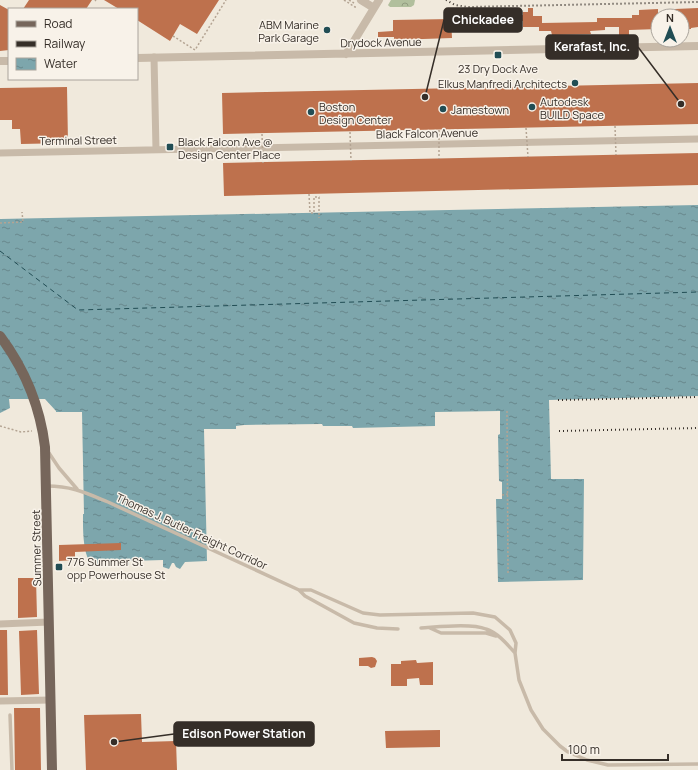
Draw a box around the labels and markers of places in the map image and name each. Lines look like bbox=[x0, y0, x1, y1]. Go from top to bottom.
callout: Chickadee bbox=[444, 8, 522, 32]
place label: ABM Marine Park Garage bbox=[258, 17, 320, 45]
marker: ABM Marine Park Garage bbox=[322, 25, 332, 35]
callout: Kerafast, Inc. bbox=[546, 35, 638, 59]
marker: 23 Dry Dock Ave bbox=[493, 50, 503, 60]
place label: 23 Dry Dock Ave bbox=[458, 61, 538, 76]
place label: Elkus Manfredi Architects bbox=[438, 76, 567, 91]
marker: Elkus Manfredi Architects bbox=[570, 78, 580, 88]
place label: Autodesk BUILD Space bbox=[540, 94, 605, 122]
place label: Boston Design Center bbox=[319, 99, 392, 127]
place label: Jamestown bbox=[451, 102, 509, 117]
marker: Autodesk BUILD Space bbox=[527, 102, 537, 112]
marker: Jamestown bbox=[438, 104, 448, 114]
marker: Boston Design Center bbox=[306, 107, 316, 117]
place label: Black Falcon Ave @ Design Center Place bbox=[178, 134, 281, 162]
marker: Black Falcon Ave @ Design Center Place bbox=[165, 142, 175, 152]
place label: 776 Summer St opp Powerhouse St bbox=[67, 554, 165, 582]
marker: 776 Summer St opp Powerhouse St bbox=[54, 562, 64, 572]
callout: Edison Power Station bbox=[174, 722, 314, 746]

